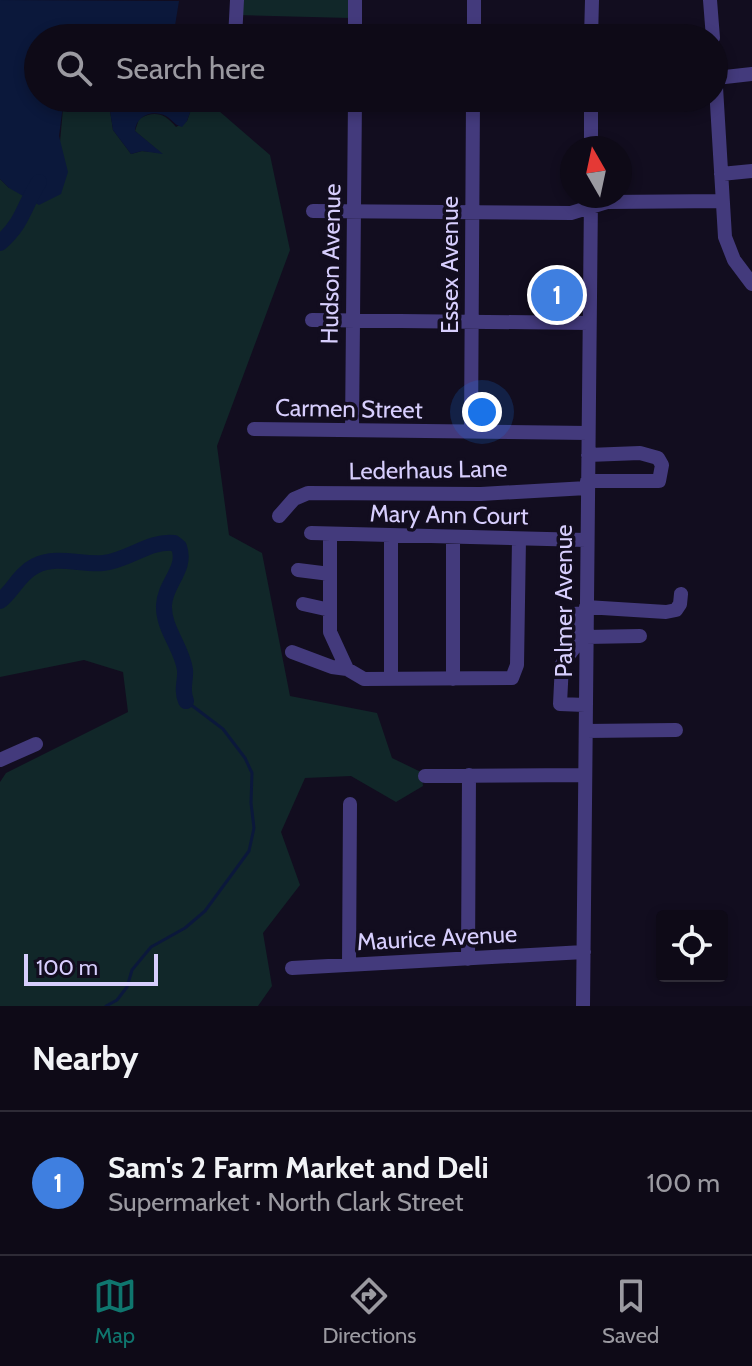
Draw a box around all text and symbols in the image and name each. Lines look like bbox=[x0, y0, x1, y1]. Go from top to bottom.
search box bbox=[24, 24, 728, 112]
icon: search bbox=[52, 46, 96, 90]
text: Search here bbox=[116, 50, 265, 87]
north arrow bbox=[560, 136, 632, 208]
street label: Hudson Avenue bbox=[315, 183, 346, 345]
street label: Essex Avenue bbox=[435, 196, 464, 334]
pin: 1 bbox=[531, 265, 583, 325]
your location bbox=[462, 392, 502, 432]
street label: Carmen Street bbox=[275, 393, 423, 424]
street label: Lederhaus Lane bbox=[348, 454, 508, 485]
street label: Mary Ann Court bbox=[369, 499, 529, 530]
street label: Palmer Avenue bbox=[549, 524, 578, 678]
map controls bbox=[656, 910, 728, 982]
button: locate bbox=[656, 910, 728, 982]
street label: Maurice Avenue bbox=[356, 919, 518, 956]
scale bar bbox=[24, 950, 158, 986]
text: 100 m bbox=[36, 954, 98, 981]
text: Nearby bbox=[32, 1037, 139, 1079]
text: Sam's 2 Farm Market and Deli bbox=[108, 1149, 489, 1186]
text: 1 bbox=[53, 1167, 63, 1199]
text: 100 m bbox=[647, 1167, 720, 1199]
text: Supermarket · North Clark Street bbox=[108, 1186, 464, 1218]
tab: Map bbox=[93, 1274, 137, 1349]
tab: Directions bbox=[322, 1274, 416, 1349]
tab: Saved bbox=[602, 1274, 659, 1349]

